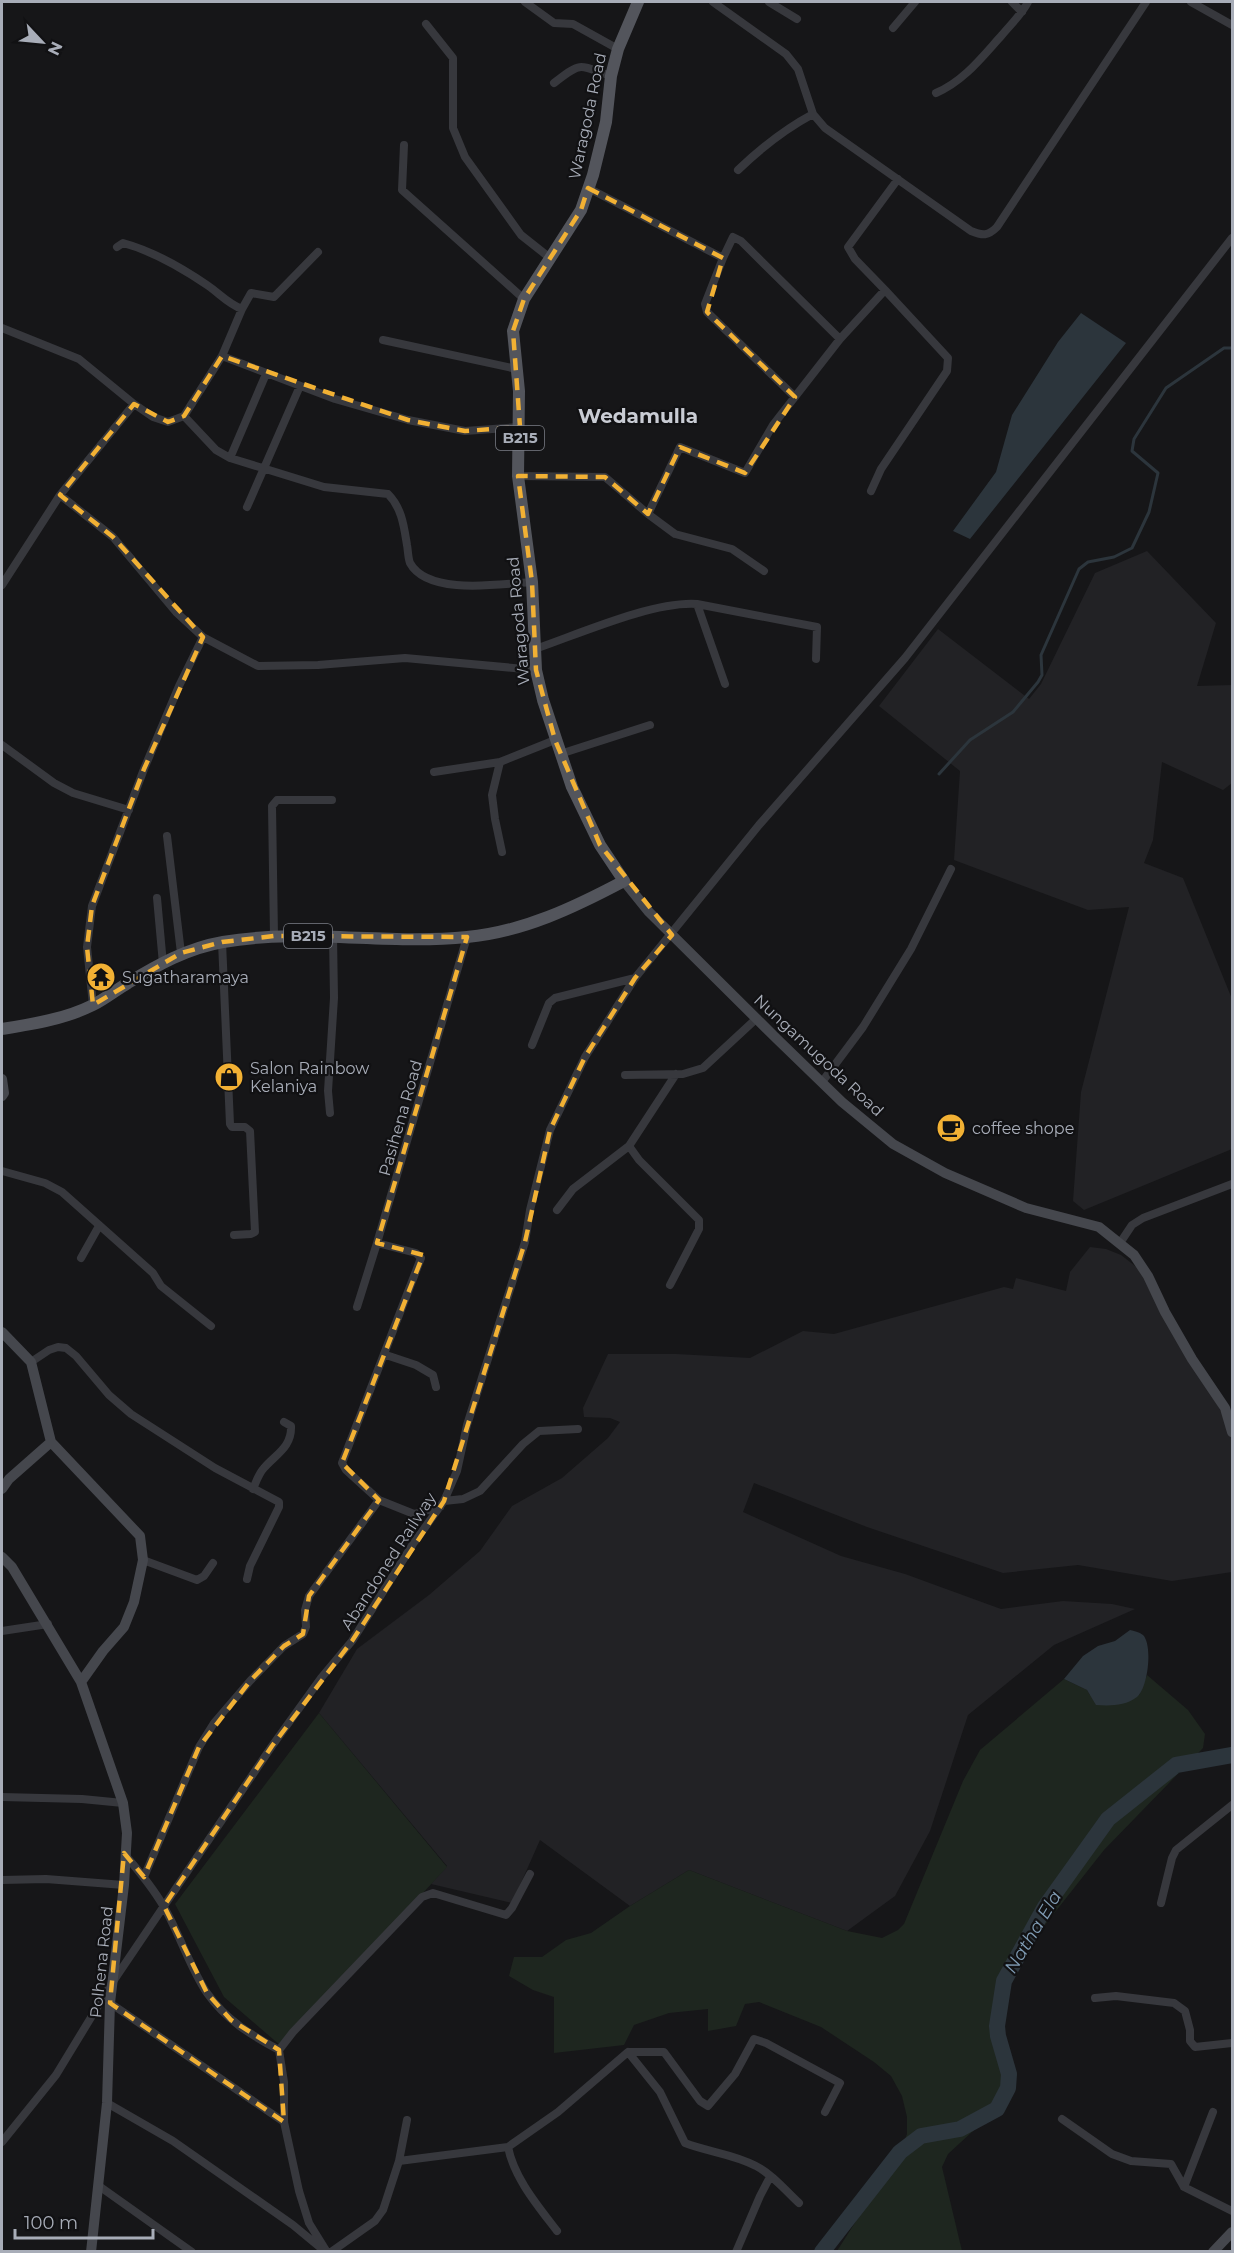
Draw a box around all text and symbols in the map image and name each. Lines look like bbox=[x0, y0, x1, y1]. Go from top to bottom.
north arrow bbox=[12, 12, 72, 72]
text: N bbox=[44, 38, 66, 58]
street label: Waragoda Road bbox=[565, 51, 610, 181]
district label: Wedamulla bbox=[578, 404, 698, 428]
road number: B215 bbox=[496, 426, 544, 450]
street label: Waragoda Road bbox=[503, 556, 534, 686]
road number: B215 bbox=[284, 924, 332, 948]
temple icon: Sugatharamaya bbox=[85, 961, 117, 993]
place label: Sugatharamaya bbox=[122, 968, 249, 987]
street label: Nungamugoda Road bbox=[750, 990, 887, 1120]
street label: Pasihena Road bbox=[375, 1058, 426, 1178]
place label: Salon Rainbow Kelaniya bbox=[250, 1059, 369, 1096]
shop icon: Salon Rainbow Kelaniya bbox=[213, 1061, 245, 1093]
cafe icon: coffee shope bbox=[935, 1112, 967, 1144]
place label: coffee shope bbox=[972, 1119, 1074, 1138]
street label: Abandoned Railway bbox=[337, 1489, 440, 1634]
water label: Natha Ela bbox=[1000, 1887, 1066, 1977]
street label: Polhena Road bbox=[86, 1905, 117, 2019]
scale bar bbox=[15, 2202, 153, 2240]
text: 100 m bbox=[24, 2212, 78, 2234]

